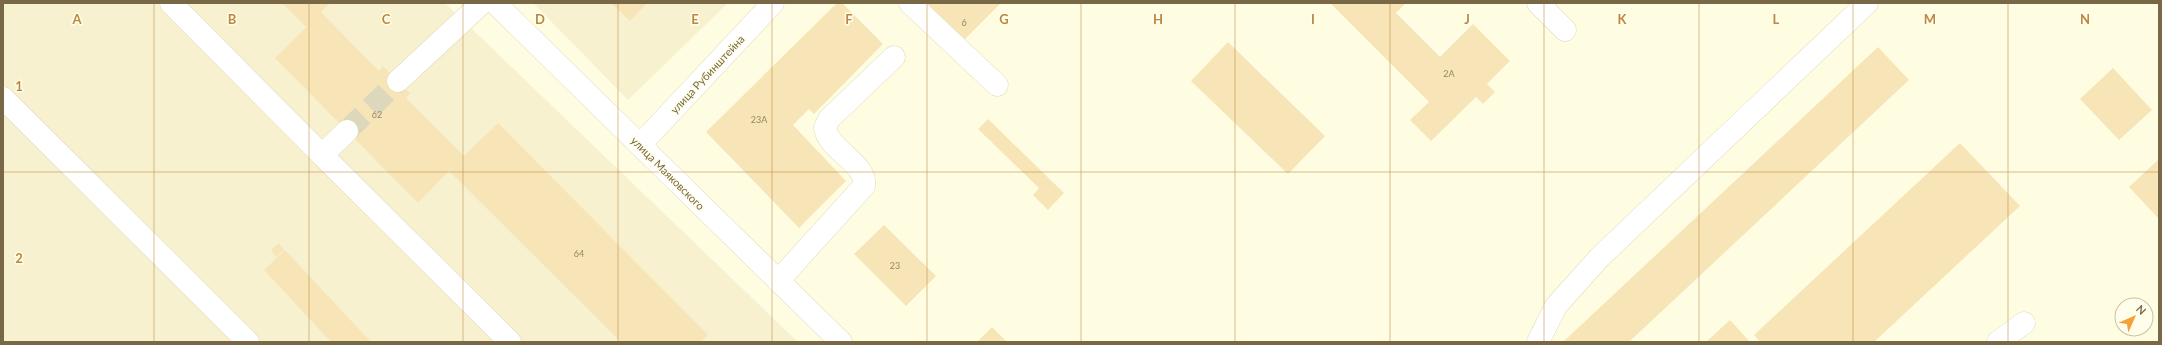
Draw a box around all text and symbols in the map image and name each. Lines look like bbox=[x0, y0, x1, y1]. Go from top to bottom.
text: A bbox=[71, 11, 82, 27]
text: B bbox=[228, 11, 237, 27]
text: C bbox=[382, 11, 391, 27]
text: D bbox=[535, 11, 545, 27]
text: E bbox=[691, 11, 699, 27]
text: F bbox=[845, 11, 853, 27]
text: G bbox=[999, 11, 1009, 27]
text: H bbox=[1153, 11, 1163, 27]
text: I bbox=[1311, 11, 1315, 27]
text: J bbox=[1464, 11, 1470, 27]
text: K bbox=[1618, 11, 1628, 27]
text: L bbox=[1773, 11, 1780, 27]
text: M bbox=[1924, 11, 1936, 27]
text: N bbox=[2080, 11, 2090, 27]
house number: 6 bbox=[961, 17, 967, 28]
street label: улица Рубинштейна bbox=[667, 32, 747, 116]
house number: 2А bbox=[1443, 68, 1456, 79]
text: 1 bbox=[15, 78, 23, 94]
house number: 62 bbox=[372, 109, 382, 120]
house number: 23А bbox=[751, 114, 768, 125]
street label: улица Маяковского bbox=[629, 134, 707, 212]
house number: 64 bbox=[574, 248, 584, 259]
text: 2 bbox=[15, 250, 23, 266]
house number: 23 bbox=[890, 260, 900, 271]
north arrow bbox=[2114, 297, 2154, 337]
text: N bbox=[2134, 302, 2149, 317]

